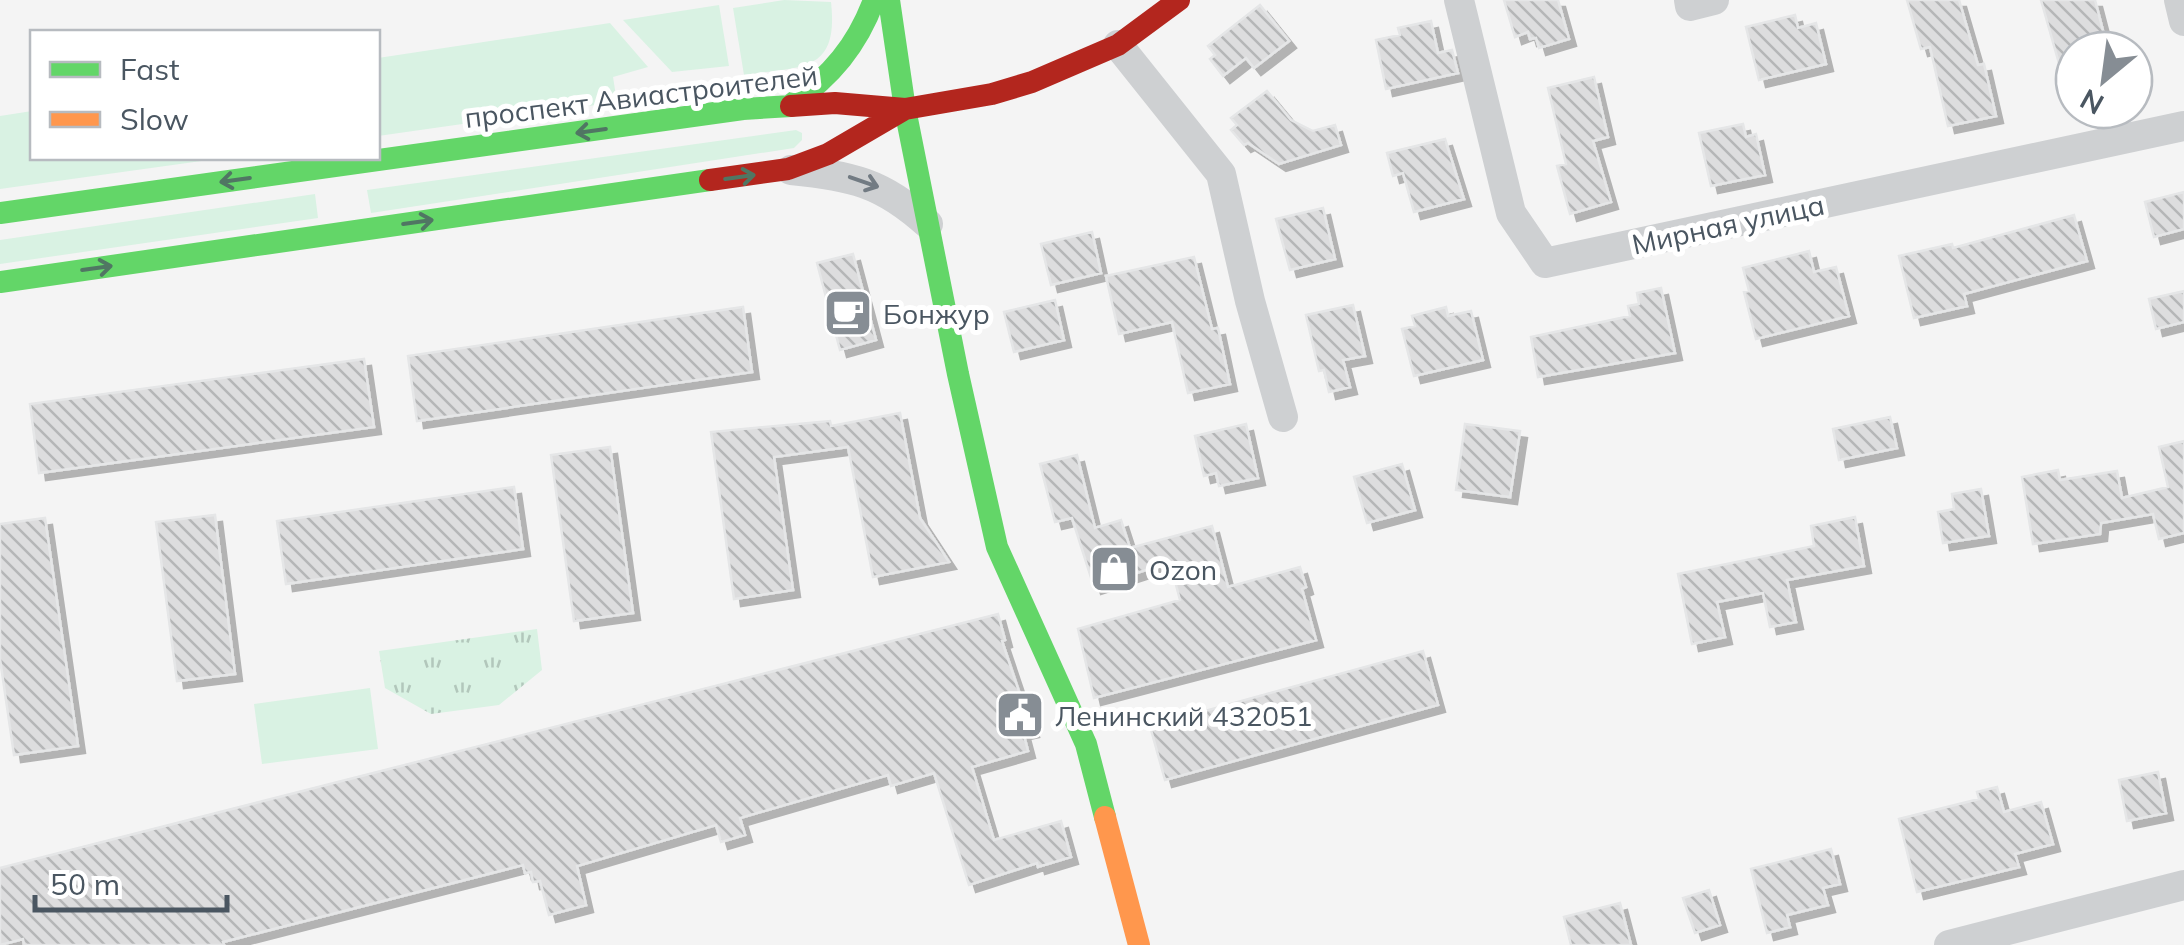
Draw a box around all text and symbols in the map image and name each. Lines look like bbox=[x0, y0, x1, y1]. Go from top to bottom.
legend bbox=[30, 30, 380, 160]
north arrow bbox=[2054, 30, 2154, 130]
text: Fast bbox=[120, 50, 180, 88]
street label: проспект Авиастроителей bbox=[463, 57, 819, 135]
text: N bbox=[2074, 82, 2109, 123]
text: Slow bbox=[120, 100, 189, 138]
one-way arrow bbox=[576, 122, 608, 140]
one-way arrow bbox=[723, 167, 756, 185]
one-way arrow bbox=[219, 171, 252, 190]
one-way arrow bbox=[847, 174, 878, 192]
street label: Мирная улица bbox=[1629, 187, 1827, 261]
one-way arrow bbox=[402, 212, 434, 231]
one-way arrow bbox=[80, 258, 112, 276]
cafe icon: Бонжур bbox=[822, 287, 874, 339]
place label: Бонжур bbox=[883, 296, 990, 331]
shop icon: Ozon bbox=[1088, 543, 1140, 595]
place label: Ozon bbox=[1149, 552, 1217, 587]
public building icon: Ленинский 432051 bbox=[994, 689, 1046, 741]
place label: Ленинский 432051 bbox=[1055, 698, 1313, 733]
scale bar bbox=[35, 850, 228, 912]
text: 50 m bbox=[50, 865, 120, 903]

